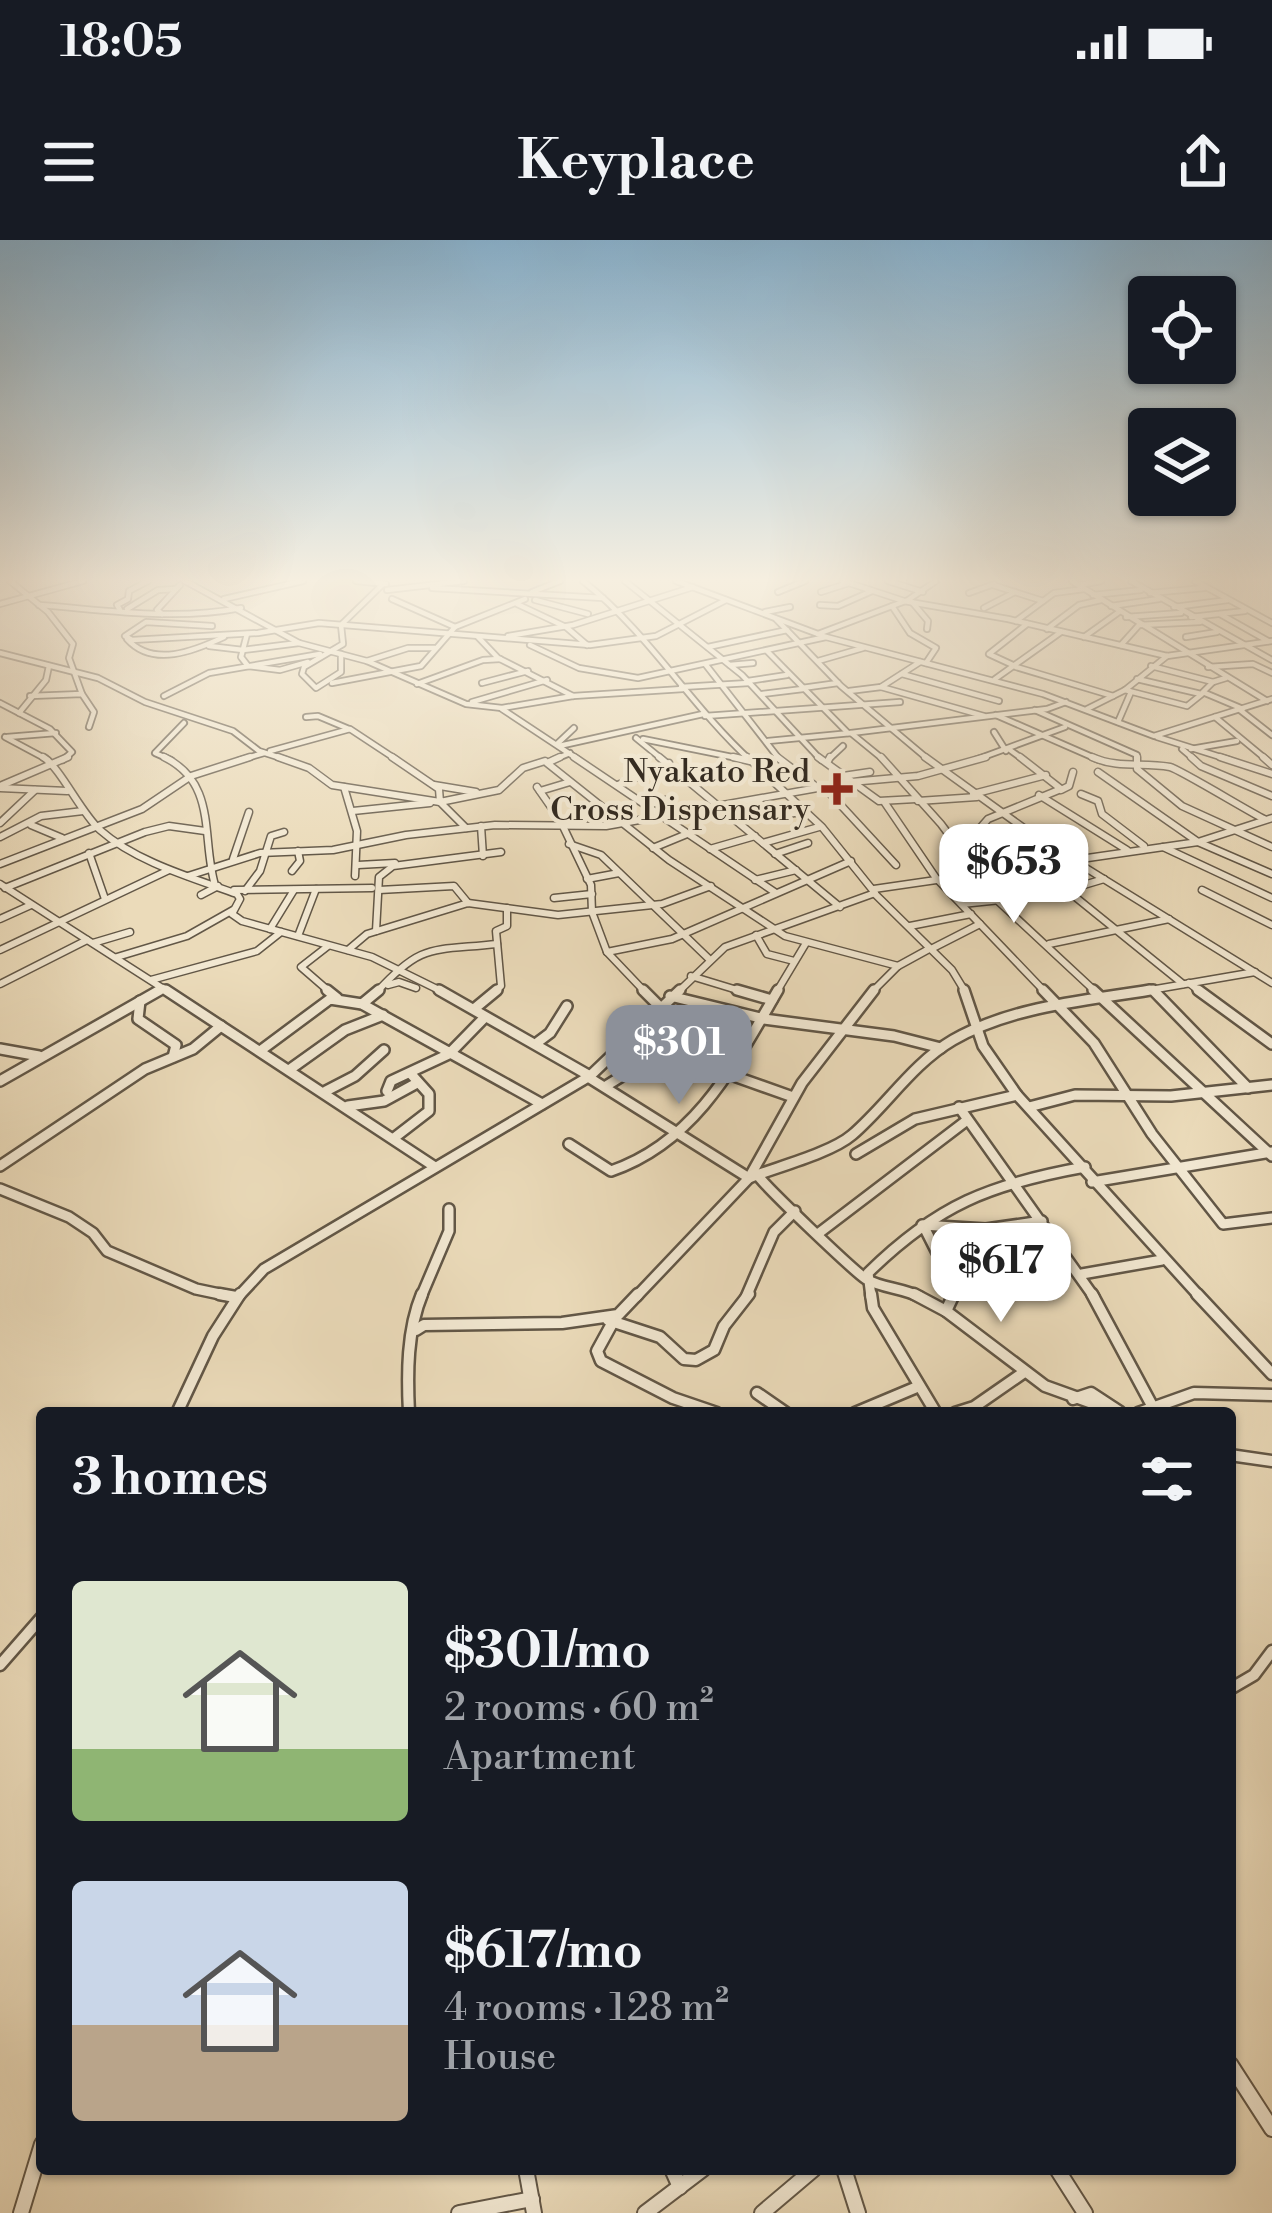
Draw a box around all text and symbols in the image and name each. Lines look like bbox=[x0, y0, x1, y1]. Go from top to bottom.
text: 18:05 bbox=[60, 14, 183, 71]
text: Keyplace bbox=[517, 128, 755, 196]
icon: menu bbox=[36, 129, 102, 195]
icon: share bbox=[1170, 129, 1236, 195]
map controls bbox=[1128, 276, 1236, 516]
button: locate bbox=[1128, 276, 1236, 384]
button: layers bbox=[1128, 408, 1236, 516]
place label: Nyakato Red Cross Dispensary bbox=[550, 752, 811, 831]
marker: Nyakato Red Cross Dispensary bbox=[821, 773, 853, 805]
pin: $653 bbox=[943, 824, 1085, 926]
text: $653 bbox=[966, 838, 1062, 887]
pin: $301 bbox=[608, 1005, 750, 1107]
text: $301 bbox=[633, 1019, 725, 1068]
pin: $617 bbox=[930, 1223, 1072, 1325]
text: $617 bbox=[958, 1237, 1044, 1286]
icon: filters bbox=[1134, 1446, 1200, 1512]
text: 3 homes bbox=[72, 1447, 268, 1511]
text: $301/mo bbox=[444, 1620, 651, 1684]
icon: home bbox=[168, 1629, 312, 1773]
text: 2 rooms · 60 m² bbox=[444, 1684, 714, 1733]
text: Apartment bbox=[444, 1733, 636, 1782]
text: $617/mo bbox=[444, 1920, 643, 1984]
icon: home bbox=[168, 1929, 312, 2073]
text: 4 rooms · 128 m² bbox=[444, 1984, 729, 2033]
text: House bbox=[444, 2033, 556, 2082]

